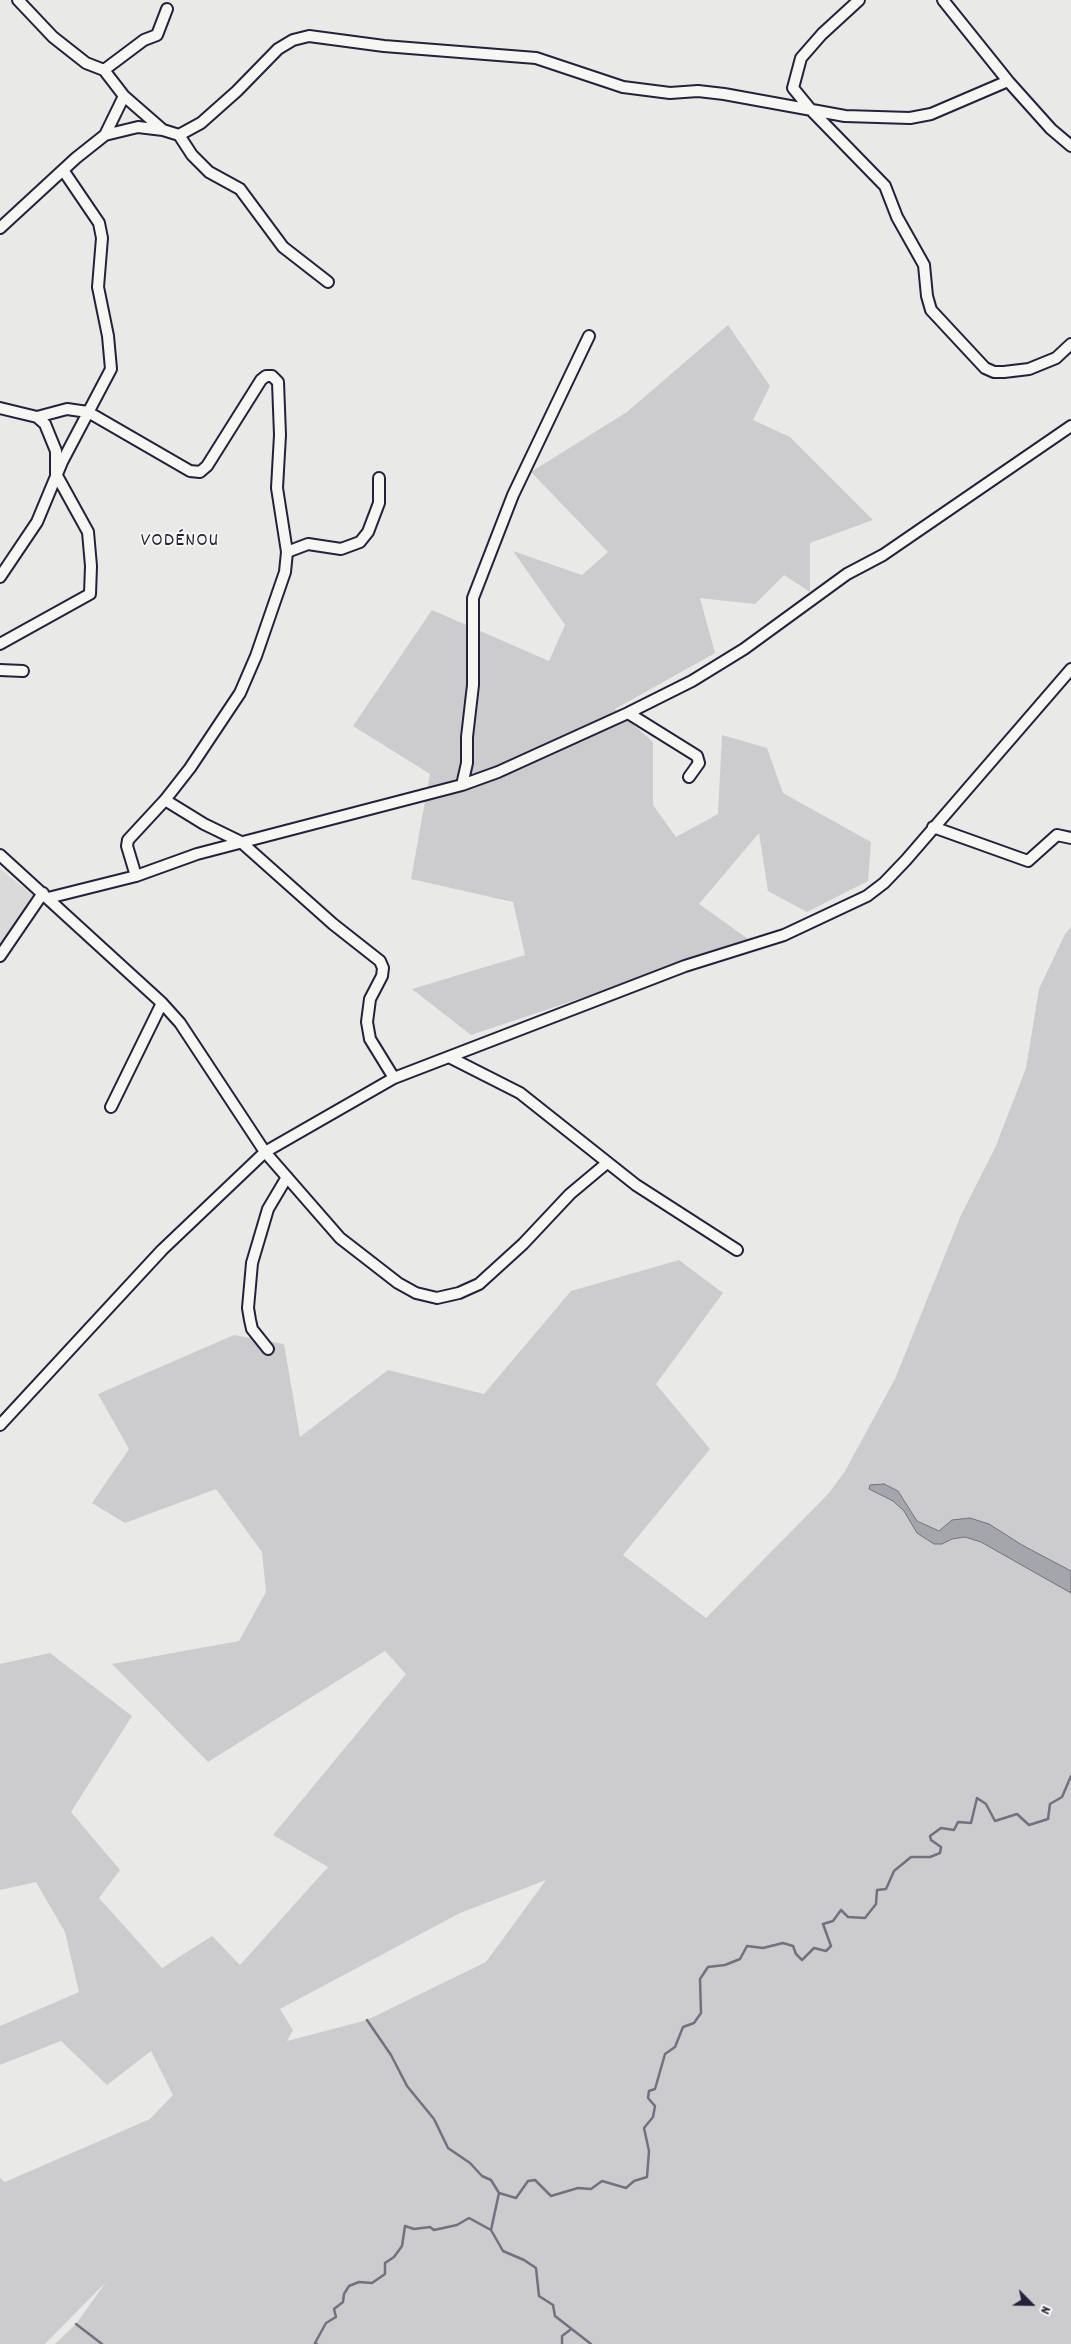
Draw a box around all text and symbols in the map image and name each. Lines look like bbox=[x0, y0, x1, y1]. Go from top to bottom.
district label: VODÉNOU bbox=[140, 530, 220, 554]
north arrow bbox=[1006, 2279, 1056, 2329]
text: N bbox=[1034, 2303, 1055, 2317]

